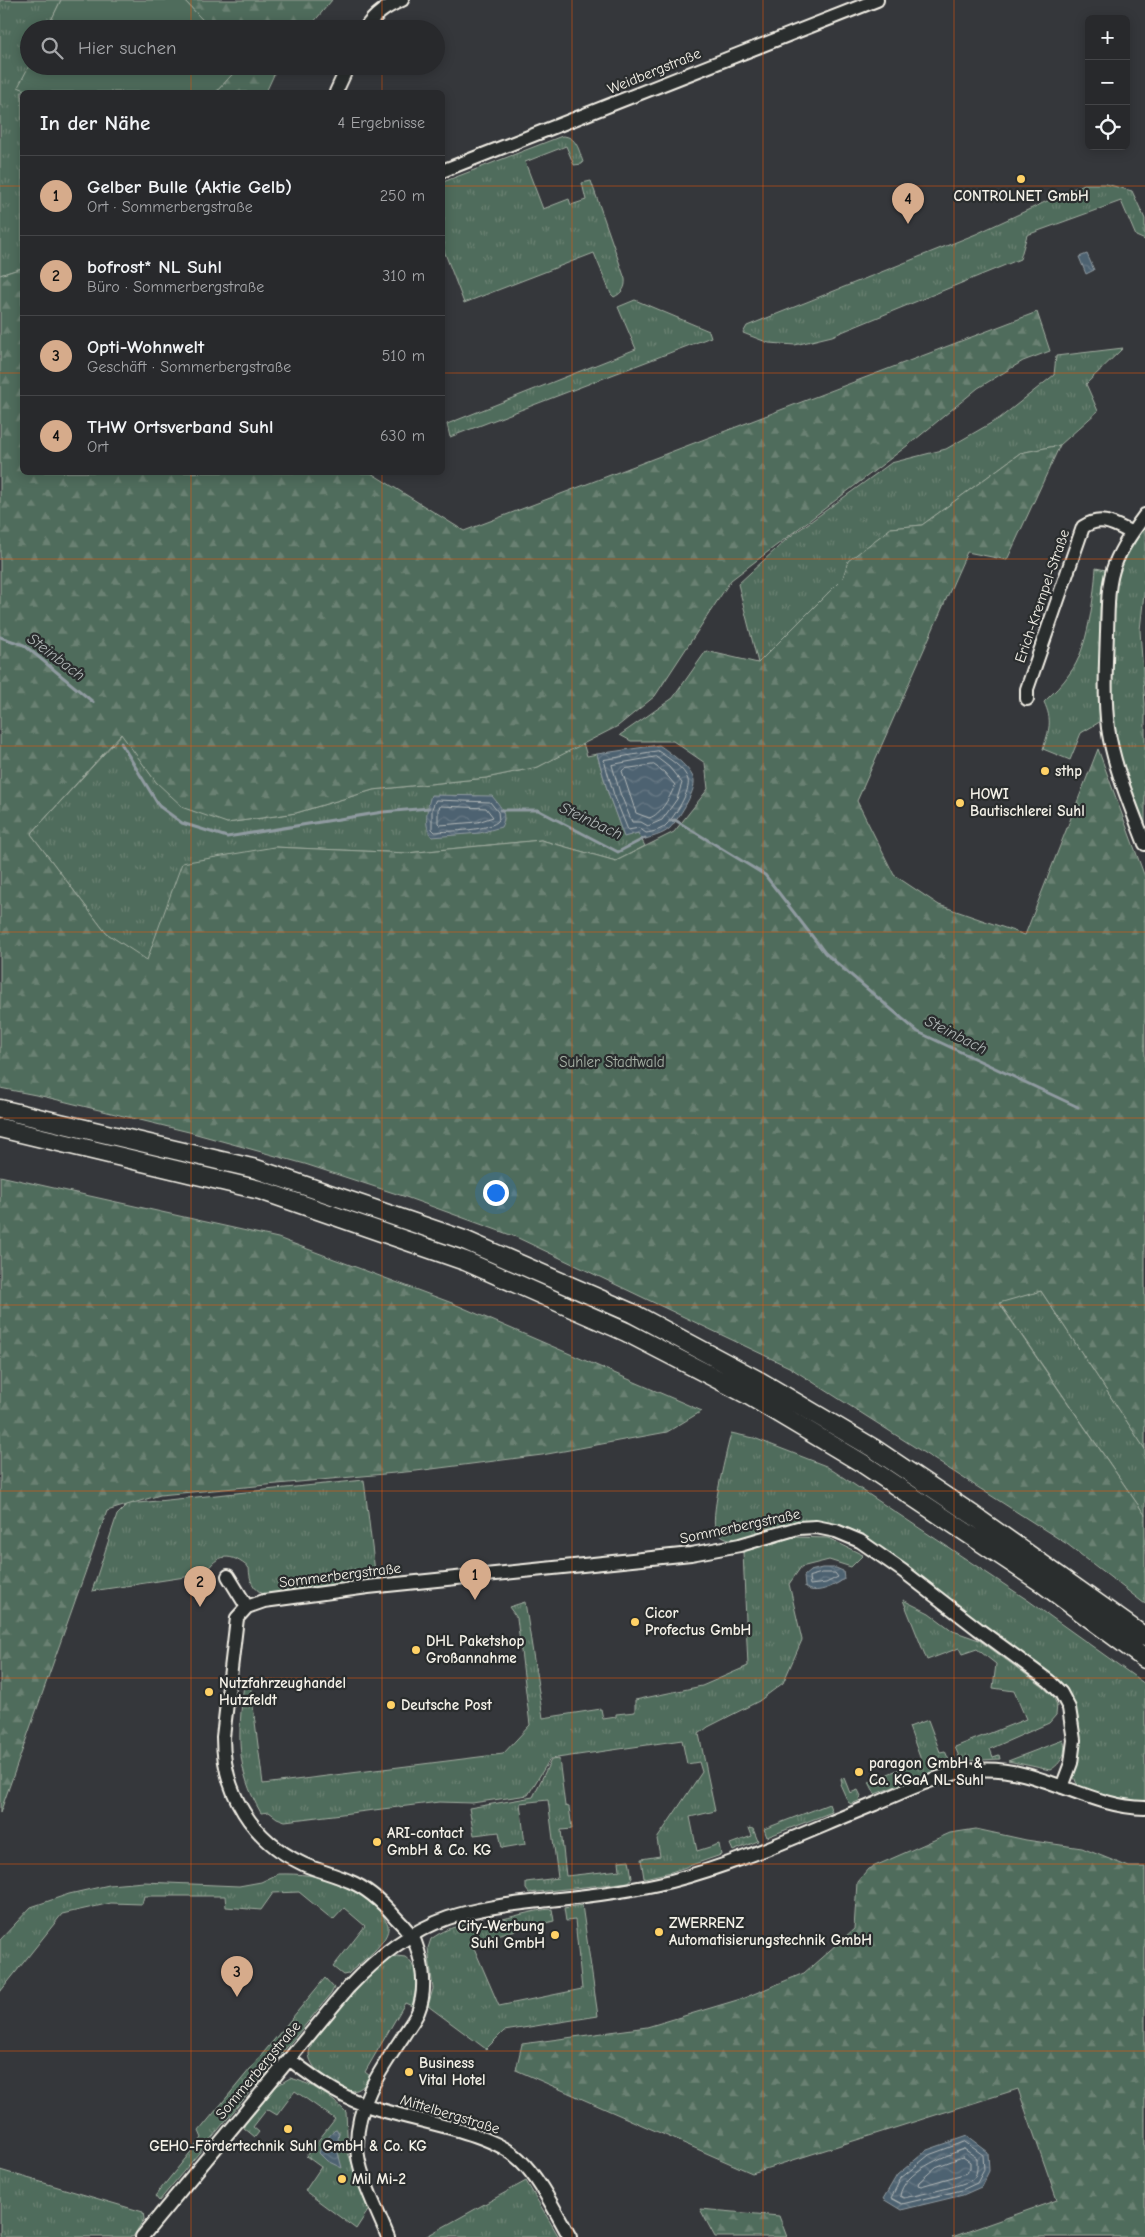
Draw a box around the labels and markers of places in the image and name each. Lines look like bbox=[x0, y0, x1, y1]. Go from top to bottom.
marker: CONTROLNET GmbH bbox=[1015, 173, 1027, 185]
pin: 4 bbox=[892, 183, 924, 224]
place label: CONTROLNET GmbH bbox=[953, 187, 1089, 205]
place label: sthp bbox=[1055, 762, 1082, 780]
marker: sthp bbox=[1039, 765, 1051, 777]
place label: HOWI Bautischlerei Suhl bbox=[970, 785, 1085, 820]
marker: HOWI Bautischlerei Suhl bbox=[954, 797, 966, 809]
pin: 1 bbox=[459, 1559, 491, 1600]
pin: 2 bbox=[184, 1566, 216, 1607]
place label: Cicor Profectus GmbH bbox=[645, 1604, 751, 1639]
marker: Cicor Profectus GmbH bbox=[629, 1616, 641, 1628]
place label: DHL Paketshop Großannahme bbox=[426, 1632, 524, 1667]
marker: DHL Paketshop Großannahme bbox=[410, 1644, 422, 1656]
place label: Nutzfahrzeughandel Hutzfeldt bbox=[219, 1674, 346, 1709]
marker: Nutzfahrzeughandel Hutzfeldt bbox=[203, 1686, 215, 1698]
place label: Deutsche Post bbox=[401, 1696, 493, 1714]
marker: Deutsche Post bbox=[385, 1699, 397, 1711]
place label: paragon GmbH & Co. KGaA NL Suhl bbox=[869, 1754, 984, 1789]
marker: paragon GmbH & Co. KGaA NL Suhl bbox=[853, 1766, 865, 1778]
place label: ARI-contact GmbH & Co. KG bbox=[387, 1824, 492, 1859]
marker: ARI-contact GmbH & Co. KG bbox=[371, 1836, 383, 1848]
place label: ZWERRENZ Automatisierungstechnik GmbH bbox=[669, 1914, 872, 1949]
place label: City-Werbung Suhl GmbH bbox=[457, 1917, 545, 1952]
marker: ZWERRENZ Automatisierungstechnik GmbH bbox=[653, 1926, 665, 1938]
marker: City-Werbung Suhl GmbH bbox=[549, 1929, 561, 1941]
pin: 3 bbox=[221, 1956, 253, 1997]
place label: Business Vital Hotel bbox=[419, 2054, 486, 2089]
marker: Business Vital Hotel bbox=[403, 2066, 415, 2078]
marker: GEHO-Fördertechnik Suhl GmbH & Co. KG bbox=[282, 2123, 294, 2135]
place label: GEHO-Fördertechnik Suhl GmbH & Co. KG bbox=[149, 2137, 427, 2155]
place label: Mil Mi-2 bbox=[352, 2170, 406, 2188]
marker: Mil Mi-2 bbox=[336, 2173, 348, 2185]

